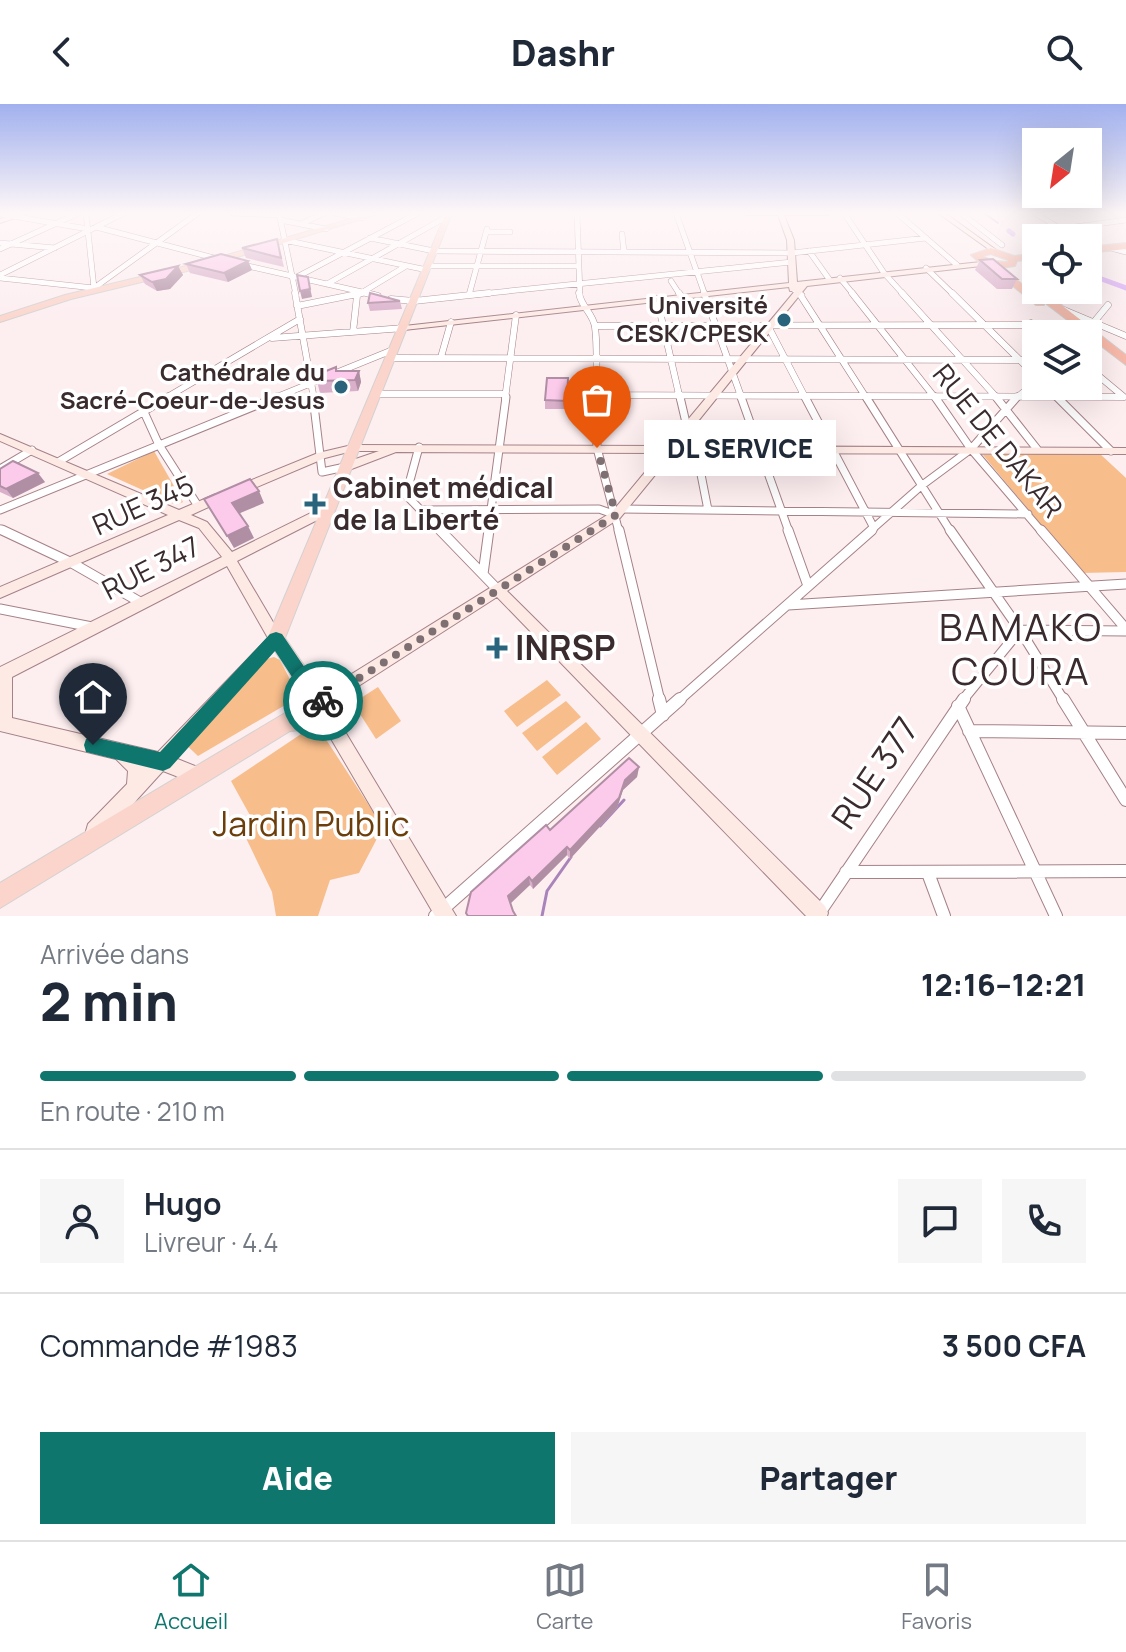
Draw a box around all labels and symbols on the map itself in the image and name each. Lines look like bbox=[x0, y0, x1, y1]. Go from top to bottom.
north arrow bbox=[1022, 128, 1102, 208]
place label: Université CESK/CPESK bbox=[616, 288, 768, 349]
marker: Université CESK/CPESK bbox=[775, 311, 793, 329]
place label: Cathédrale du Sacré-Coeur-de-Jesus bbox=[60, 355, 325, 416]
street label: RUE DE DAKAR bbox=[925, 356, 1072, 525]
pin bbox=[563, 366, 631, 448]
marker: Cathédrale du Sacré-Coeur-de-Jesus bbox=[332, 378, 350, 396]
callout: DL SERVICE bbox=[645, 420, 837, 476]
street label: RUE 345 bbox=[86, 465, 199, 543]
place label: Cabinet médical de la Liberté bbox=[333, 468, 554, 538]
marker: Cabinet médical de la Liberté bbox=[304, 493, 326, 515]
street label: RUE 347 bbox=[95, 526, 206, 608]
district label: BAMAKO COURA bbox=[939, 600, 1103, 696]
place label: INRSP bbox=[515, 624, 615, 670]
marker: INRSP bbox=[486, 637, 508, 659]
courier bbox=[283, 661, 363, 741]
pin bbox=[59, 663, 127, 745]
street label: RUE 377 bbox=[820, 708, 928, 837]
park label: Jardin Public bbox=[212, 800, 410, 846]

